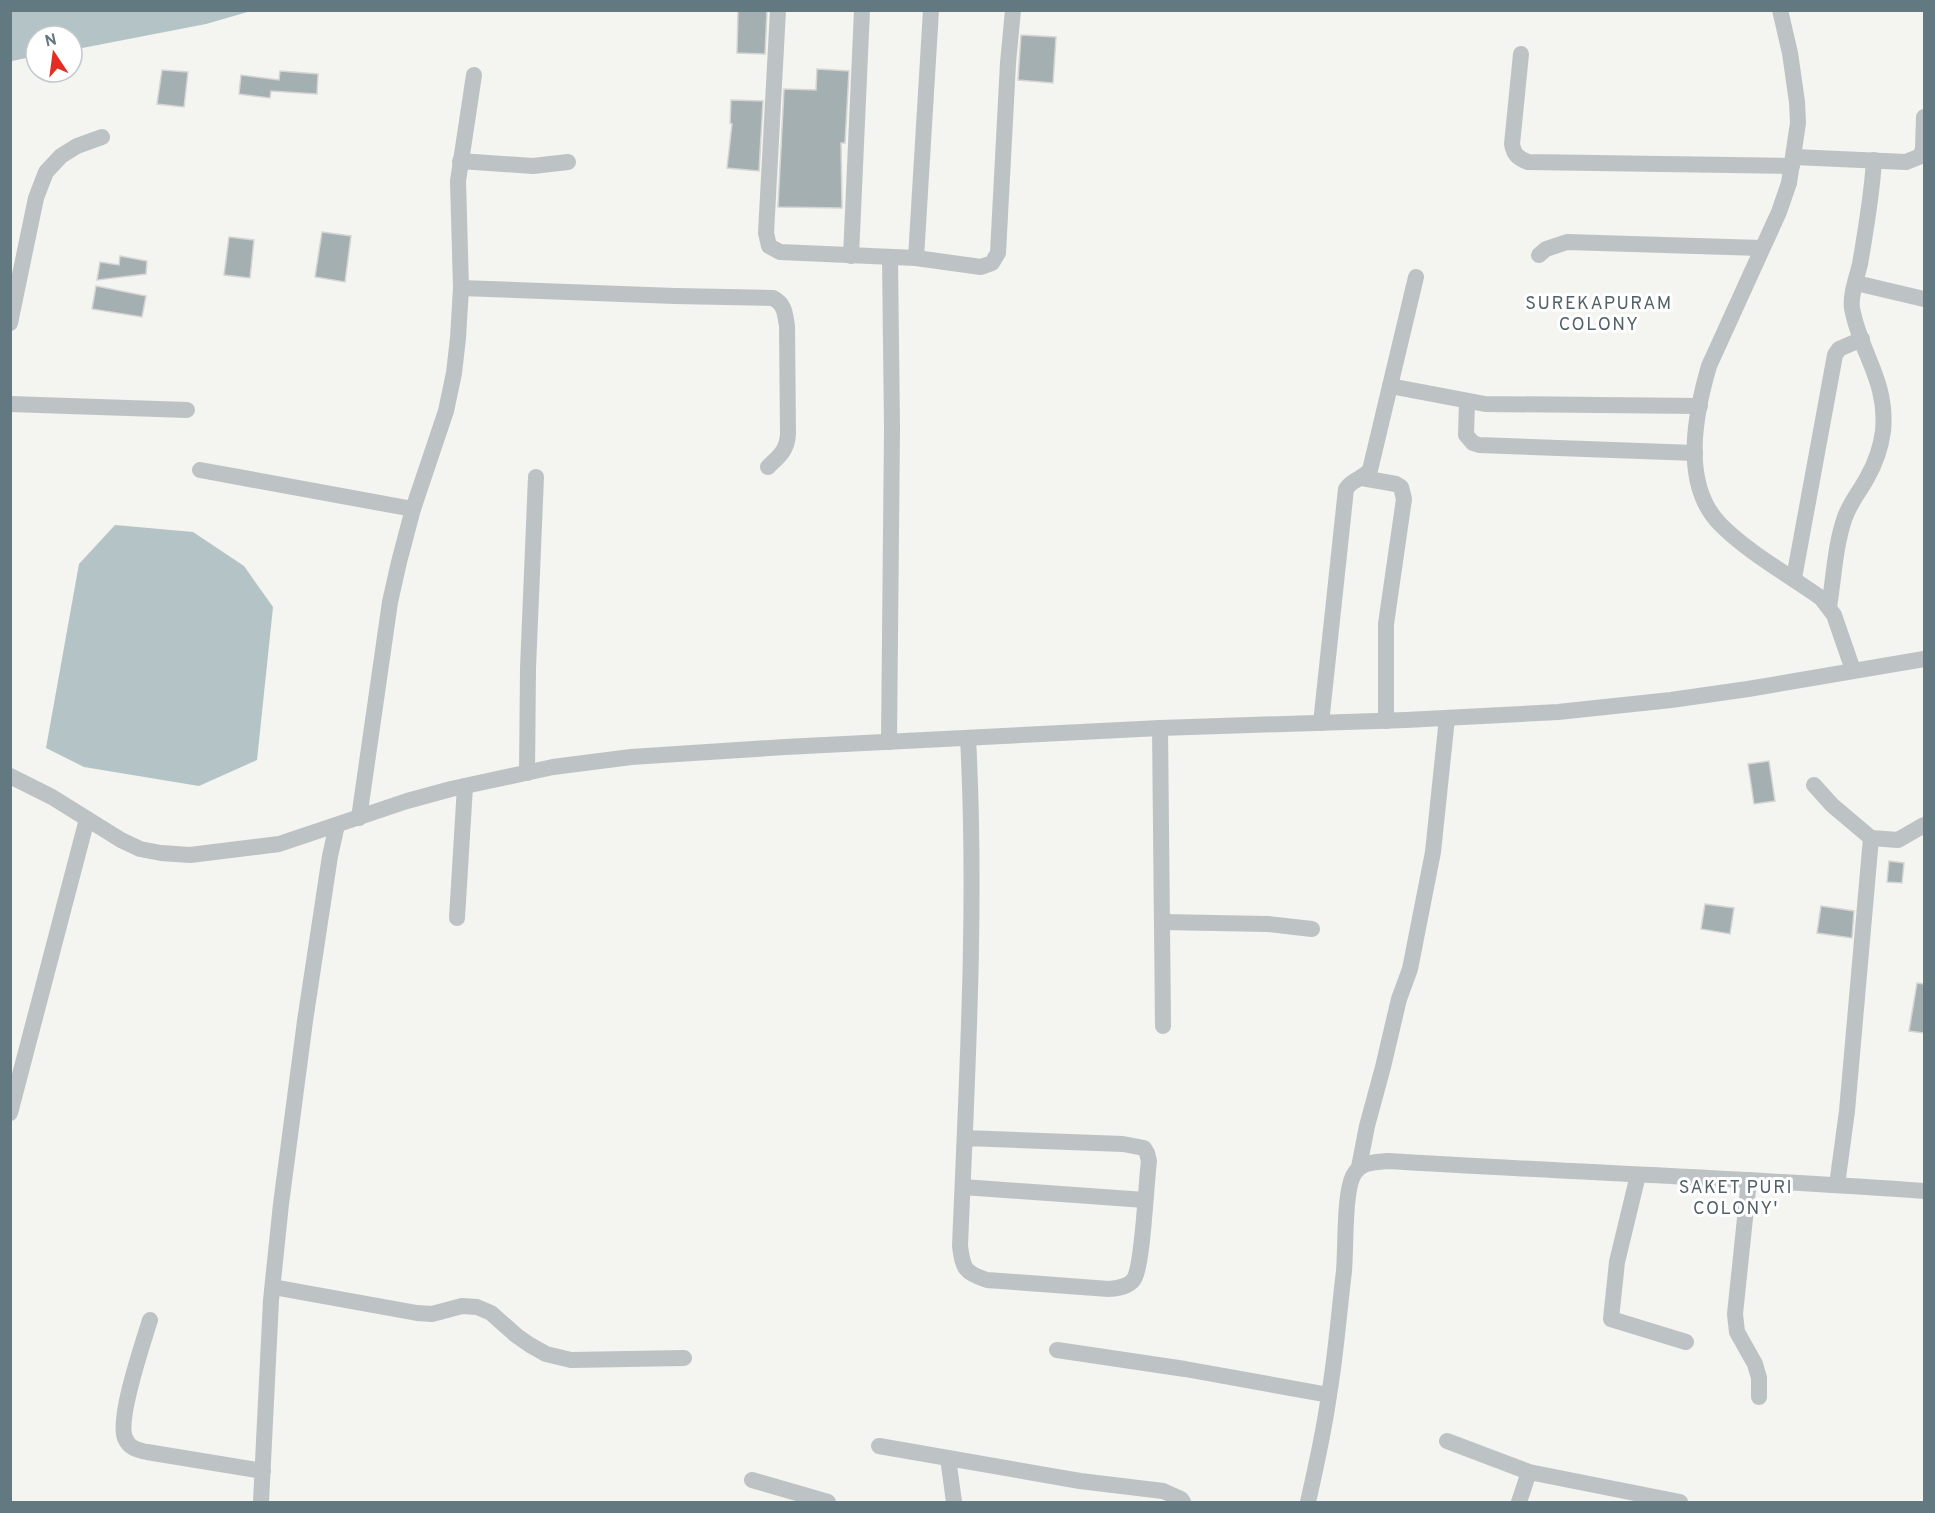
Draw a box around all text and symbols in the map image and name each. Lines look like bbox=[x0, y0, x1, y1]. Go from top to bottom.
north arrow bbox=[24, 24, 84, 84]
text: N bbox=[43, 30, 59, 52]
district label: SUREKAPURAM COLONY bbox=[1525, 293, 1673, 337]
district label: SAKET PURI COLONY' bbox=[1679, 1177, 1793, 1221]

